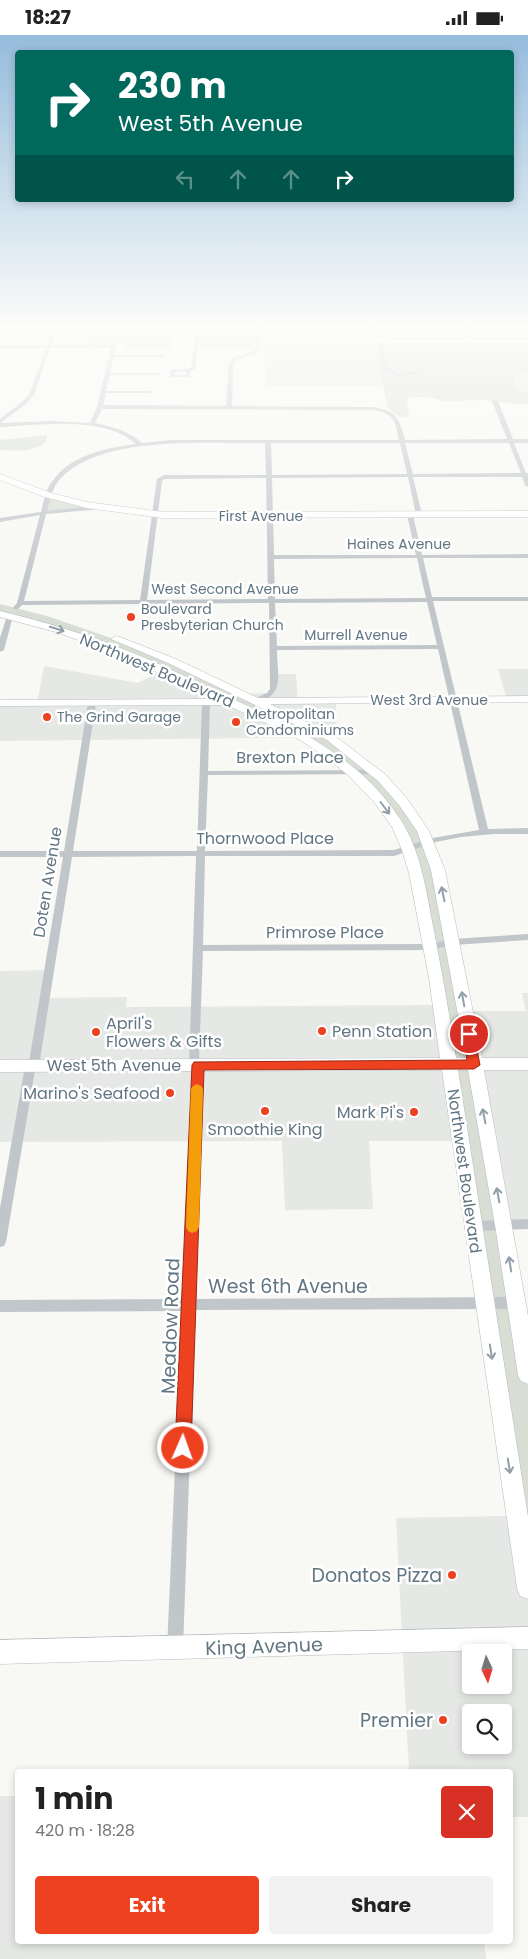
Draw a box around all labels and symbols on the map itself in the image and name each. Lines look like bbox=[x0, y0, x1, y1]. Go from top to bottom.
street label: First Avenue bbox=[219, 506, 304, 526]
street label: Haines Avenue bbox=[347, 534, 451, 554]
street label: West Second Avenue bbox=[151, 579, 299, 599]
place label: Boulevard Presbyterian Church bbox=[141, 599, 284, 635]
marker: Boulevard Presbyterian Church bbox=[125, 611, 137, 623]
one-way arrow bbox=[49, 624, 65, 634]
street label: Murrell Avenue bbox=[304, 625, 408, 645]
street label: Northwest Boulevard bbox=[76, 627, 238, 713]
street label: West 3rd Avenue bbox=[370, 690, 488, 710]
place label: Metropolitan Condominiums bbox=[246, 704, 354, 740]
place label: The Grind Garage bbox=[57, 707, 181, 727]
marker: The Grind Garage bbox=[41, 711, 53, 723]
marker: Metropolitan Condominiums bbox=[230, 716, 242, 728]
street label: Brexton Place bbox=[236, 746, 344, 769]
one-way arrow bbox=[380, 800, 390, 814]
street label: Doten Avenue bbox=[27, 825, 68, 939]
street label: Thornwood Place bbox=[196, 827, 334, 850]
one-way arrow bbox=[438, 886, 447, 902]
street label: Primrose Place bbox=[266, 921, 384, 944]
one-way arrow bbox=[457, 992, 467, 1008]
place label: April's Flowers & Gifts bbox=[106, 1012, 222, 1053]
pin bbox=[448, 1013, 490, 1055]
place label: Penn Station bbox=[332, 1020, 432, 1043]
marker: Penn Station bbox=[316, 1025, 328, 1037]
marker: April's Flowers & Gifts bbox=[90, 1026, 102, 1038]
street label: West 5th Avenue bbox=[47, 1054, 181, 1077]
place label: Marino's Seafood bbox=[23, 1082, 160, 1105]
marker: Marino's Seafood bbox=[164, 1087, 176, 1099]
street label: Northwest Boulevard bbox=[442, 1087, 487, 1255]
place label: Mark Pi's bbox=[337, 1101, 404, 1124]
marker: Smoothie King bbox=[259, 1105, 271, 1117]
marker: Mark Pi's bbox=[408, 1106, 420, 1118]
one-way arrow bbox=[478, 1109, 488, 1125]
place label: Smoothie King bbox=[207, 1118, 323, 1141]
one-way arrow bbox=[493, 1187, 502, 1203]
one-way arrow bbox=[505, 1256, 515, 1272]
street label: Meadow Road bbox=[155, 1258, 186, 1394]
street label: West 6th Avenue bbox=[208, 1273, 368, 1300]
one-way arrow bbox=[487, 1343, 497, 1359]
position arrow bbox=[156, 1421, 208, 1473]
one-way arrow bbox=[504, 1457, 514, 1473]
place label: Donatos Pizza bbox=[312, 1562, 442, 1589]
marker: Donatos Pizza bbox=[446, 1569, 458, 1581]
street label: King Avenue bbox=[205, 1631, 323, 1662]
north arrow bbox=[462, 1644, 512, 1694]
place label: Premier bbox=[360, 1707, 433, 1734]
marker: Premier bbox=[437, 1714, 449, 1726]

